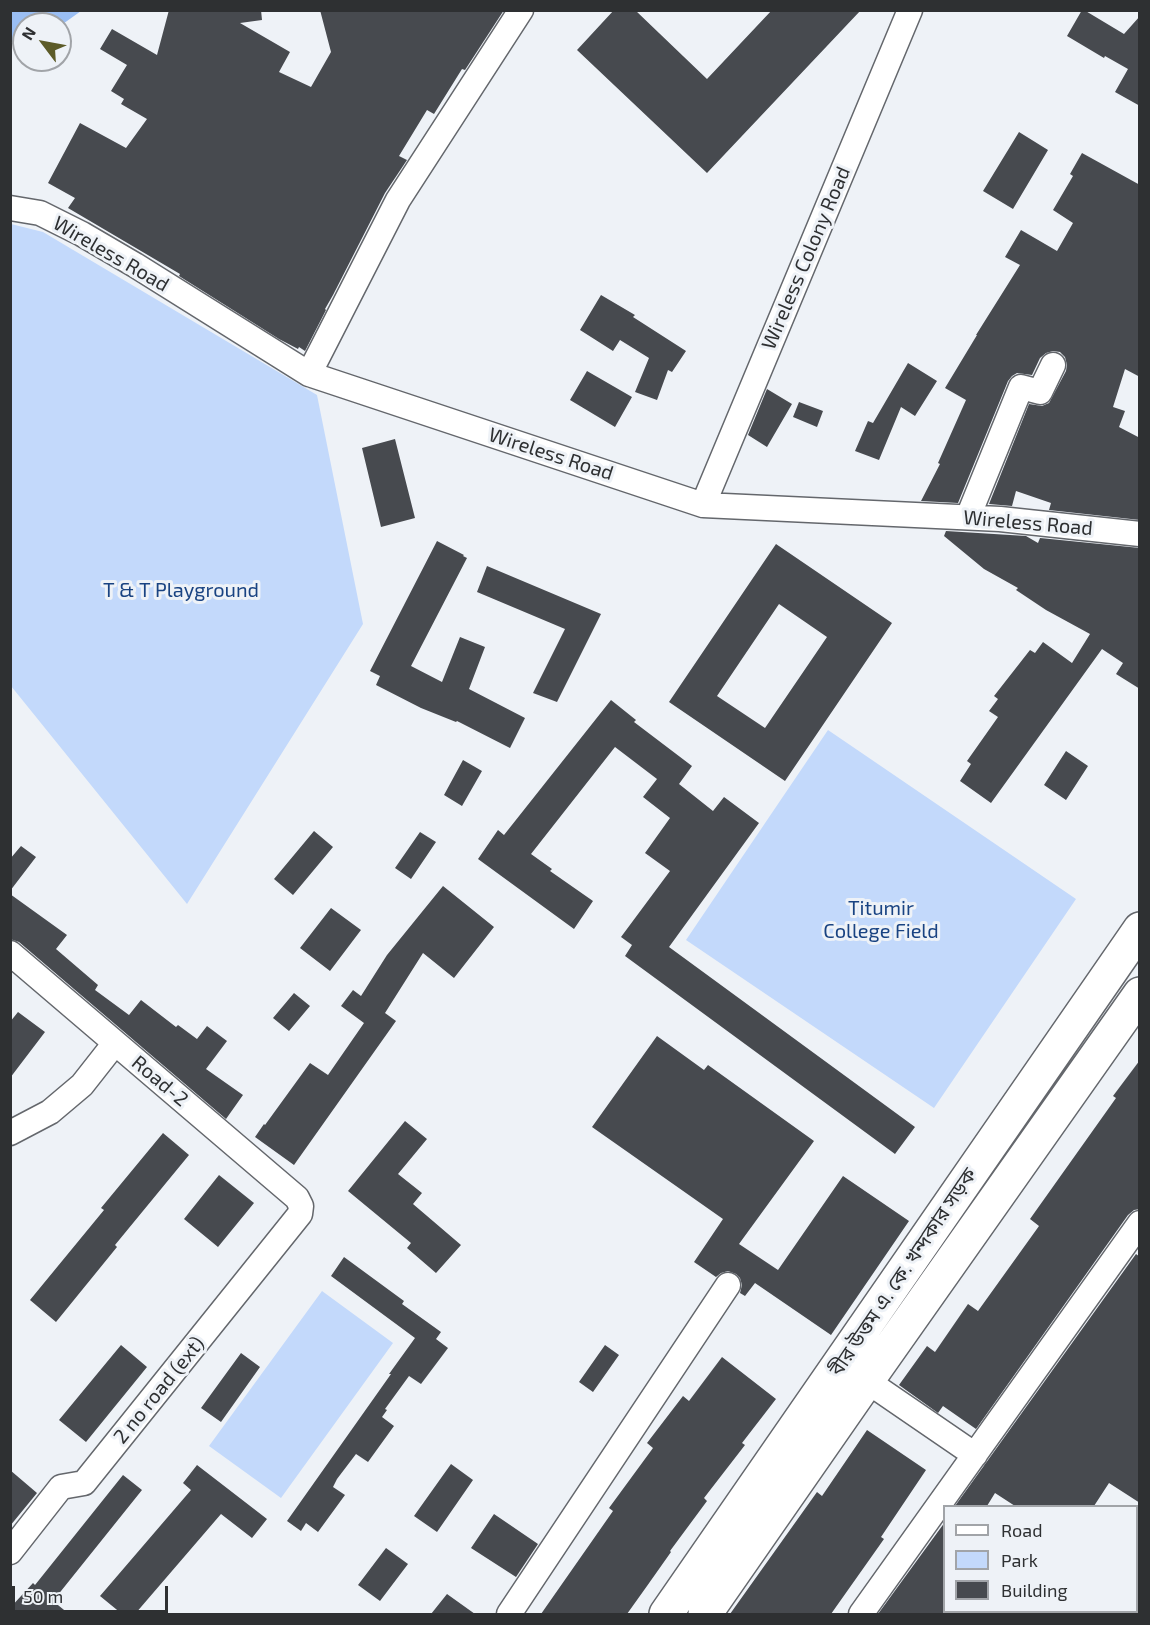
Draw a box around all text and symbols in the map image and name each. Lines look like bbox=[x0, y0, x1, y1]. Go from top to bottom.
north arrow bbox=[12, 12, 72, 72]
text: N bbox=[17, 23, 39, 43]
street label: Wireless Colony Road bbox=[757, 163, 855, 353]
street label: Wireless Road bbox=[49, 211, 173, 297]
street label: Wireless Road bbox=[486, 423, 616, 485]
street label: Wireless Road bbox=[962, 505, 1094, 541]
park label: T & T Playground bbox=[103, 578, 259, 602]
park label: Titumir College Field bbox=[823, 896, 939, 943]
street label: Road-2 bbox=[127, 1051, 193, 1111]
street label: বীর উত্তম এ. কে. খন্দকার সড়ক bbox=[824, 1163, 982, 1381]
street label: 2 no road (ext) bbox=[109, 1332, 209, 1448]
legend bbox=[943, 1505, 1138, 1613]
text: Road bbox=[1001, 1519, 1042, 1541]
text: Park bbox=[1001, 1549, 1038, 1571]
scale bar bbox=[15, 1574, 171, 1612]
text: Building bbox=[1001, 1579, 1068, 1601]
text: 50 m bbox=[23, 1585, 63, 1607]

